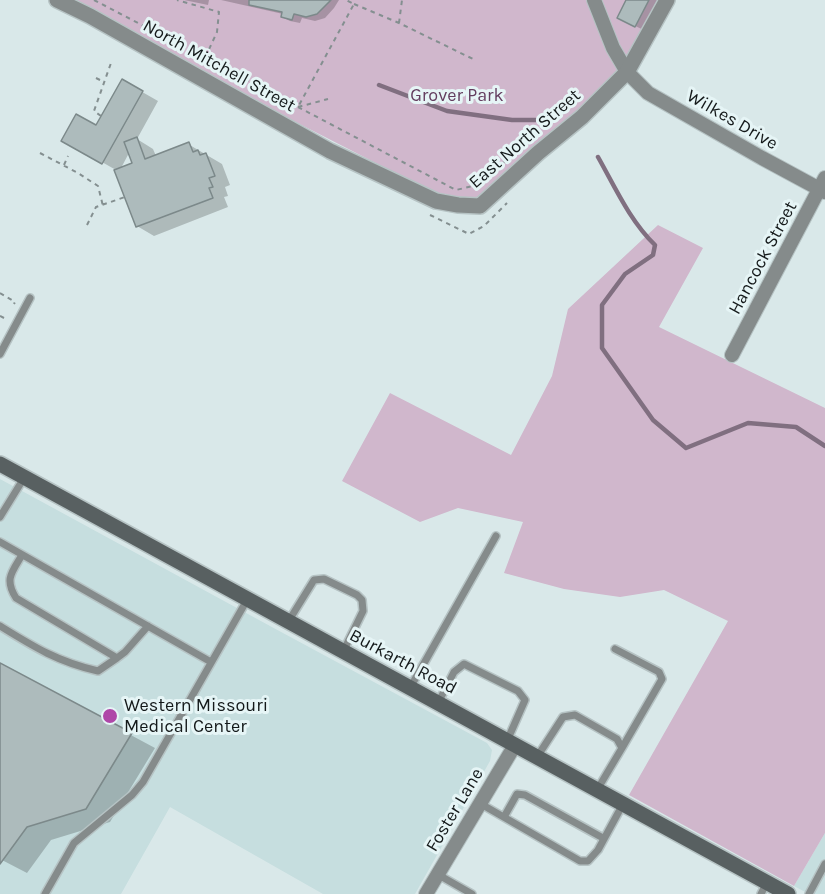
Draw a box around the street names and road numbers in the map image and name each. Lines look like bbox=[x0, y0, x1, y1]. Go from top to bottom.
street label: North Mitchell Street bbox=[139, 15, 299, 117]
street label: East North Street bbox=[465, 85, 585, 193]
street label: Wilkes Drive bbox=[683, 85, 781, 155]
street label: Hancock Street bbox=[724, 198, 802, 318]
street label: Burkarth Road bbox=[346, 625, 460, 699]
street label: Foster Lane bbox=[422, 764, 488, 856]

